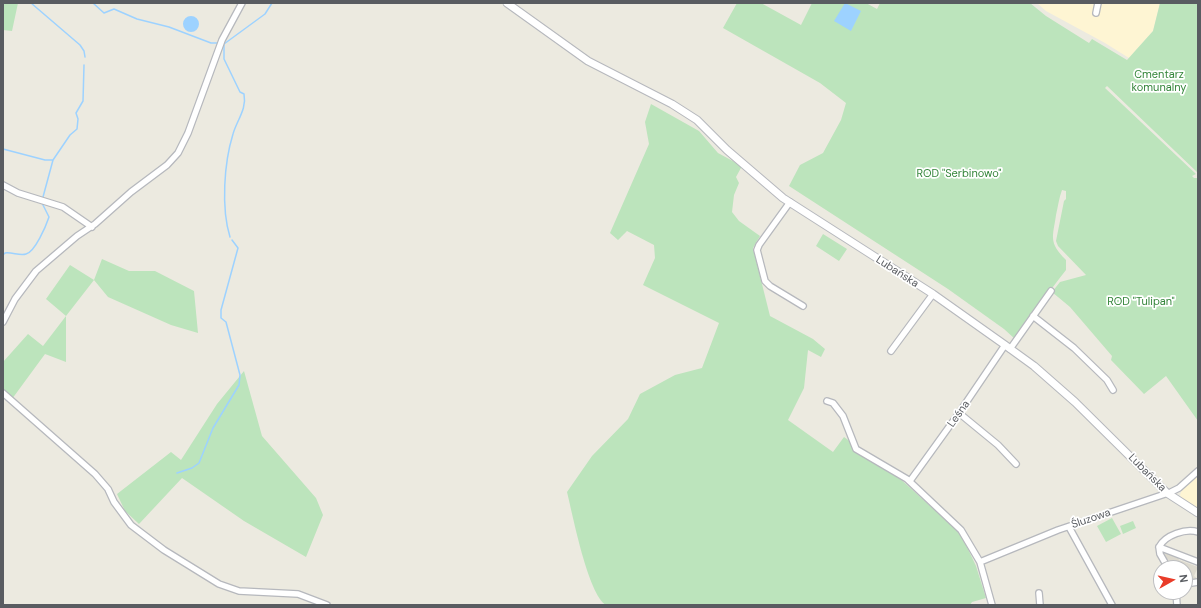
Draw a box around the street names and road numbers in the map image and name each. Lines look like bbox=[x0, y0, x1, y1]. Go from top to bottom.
street label: Lubańska bbox=[873, 253, 921, 291]
street label: Leśna bbox=[945, 398, 973, 430]
street label: Lubańska bbox=[1125, 451, 1169, 495]
street label: Śluzowa bbox=[1070, 506, 1112, 532]

